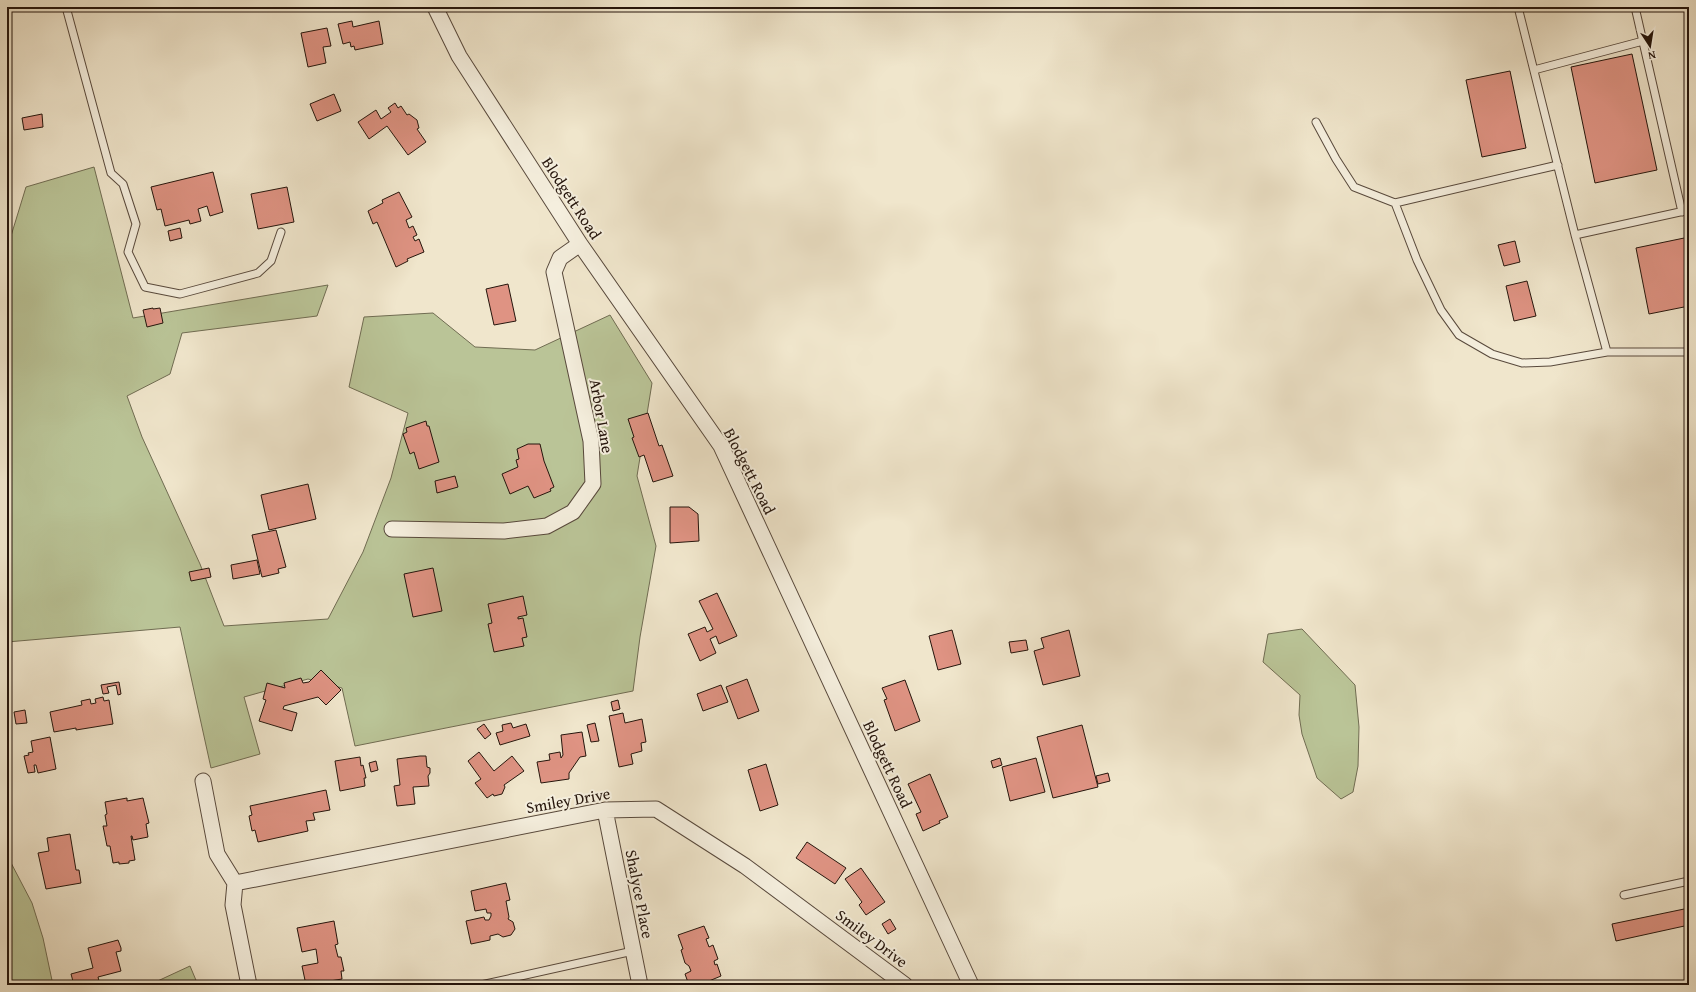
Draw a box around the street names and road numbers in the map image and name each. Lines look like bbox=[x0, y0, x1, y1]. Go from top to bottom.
street label: Blodgett Road bbox=[536, 152, 608, 244]
street label: Arbor Lane bbox=[584, 377, 620, 455]
street label: Blodgett Road bbox=[718, 424, 782, 519]
street label: Blodgett Road bbox=[857, 716, 919, 812]
street label: Smiley Drive bbox=[524, 781, 612, 819]
street label: Shalyce Place bbox=[620, 847, 660, 941]
street label: Smiley Drive bbox=[831, 903, 913, 973]

